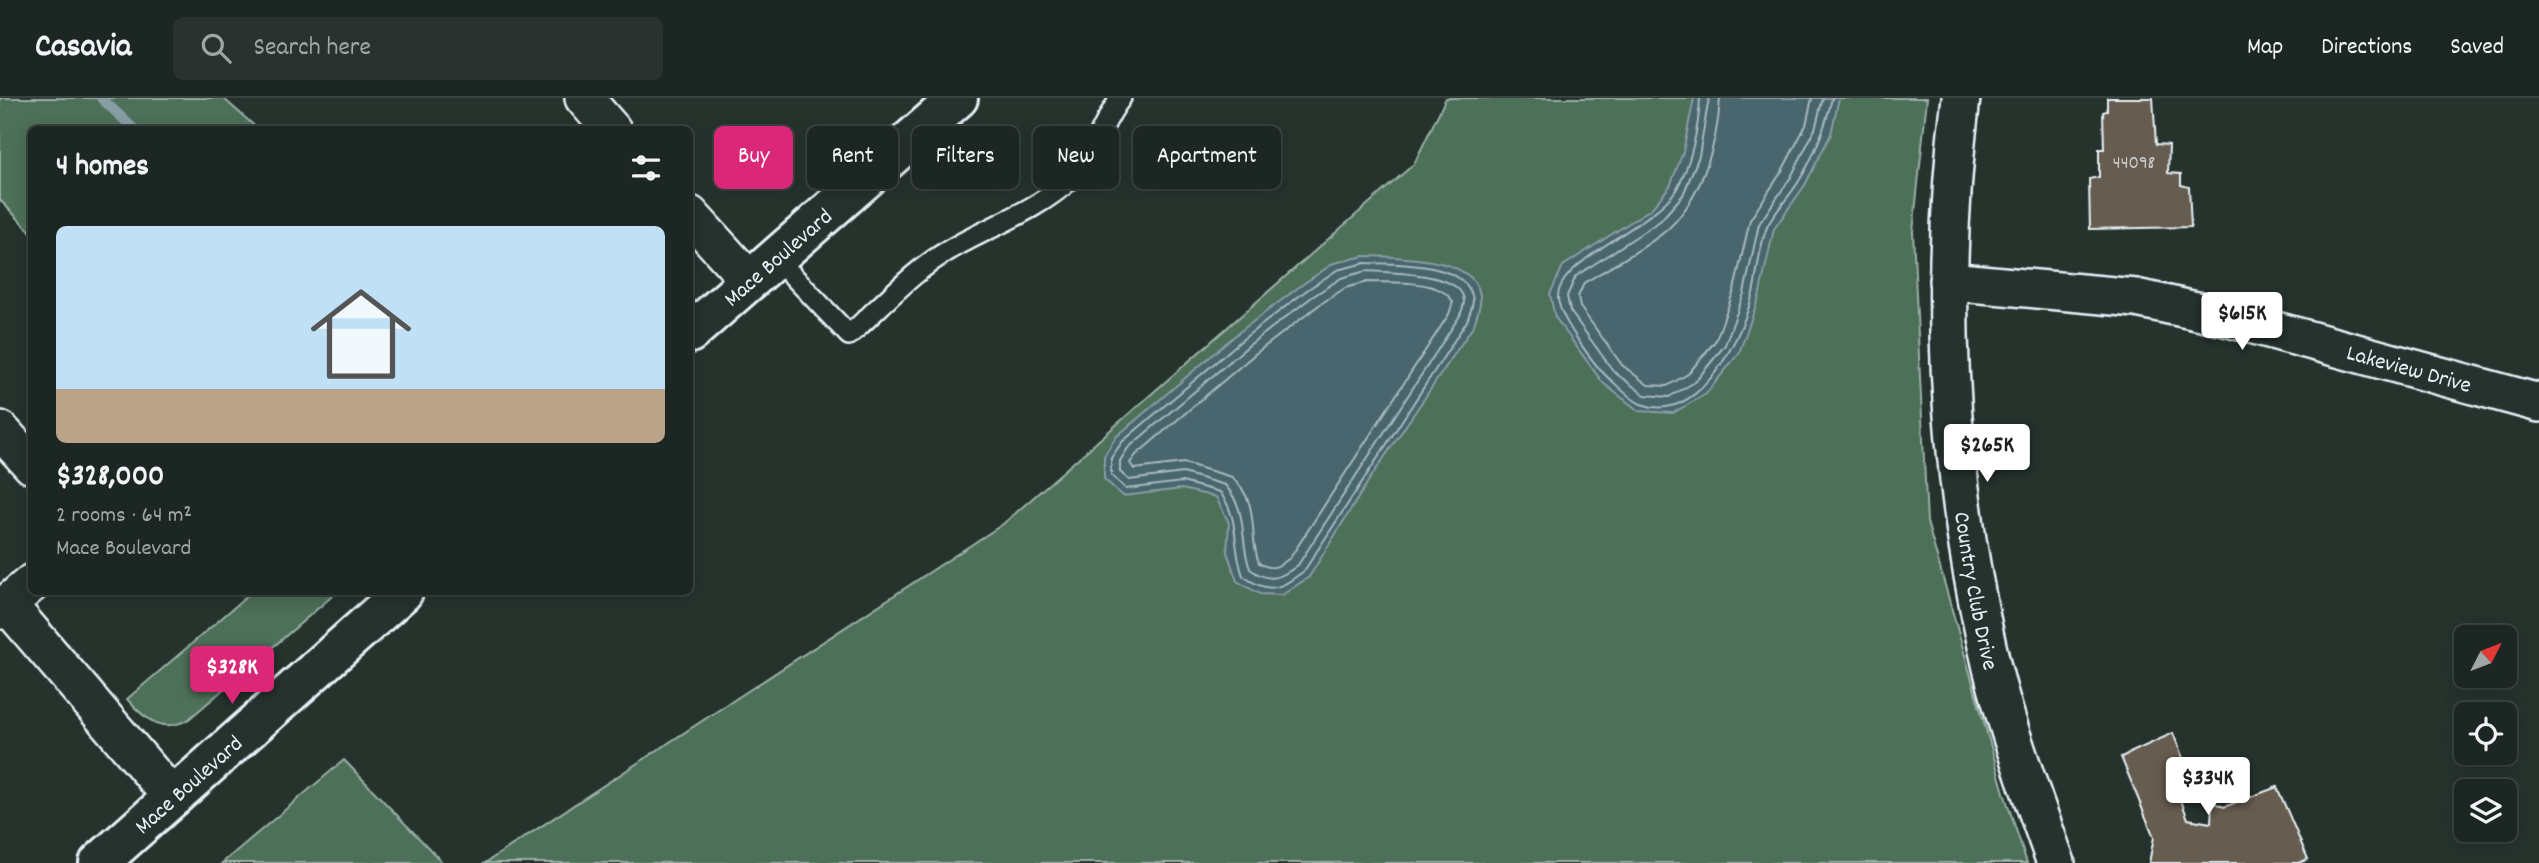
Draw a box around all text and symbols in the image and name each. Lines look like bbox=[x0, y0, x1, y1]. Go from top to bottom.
search box bbox=[173, 17, 663, 80]
text: Casavia bbox=[35, 25, 131, 72]
icon: search bbox=[197, 29, 235, 67]
text: Search here bbox=[253, 30, 371, 67]
text: Map bbox=[2247, 31, 2283, 65]
text: Directions bbox=[2321, 31, 2412, 65]
text: Saved bbox=[2450, 31, 2504, 65]
chip: Buy bbox=[714, 126, 793, 189]
chip: Rent bbox=[807, 126, 898, 189]
chip: Filters bbox=[912, 126, 1019, 189]
chip: New bbox=[1033, 126, 1119, 189]
chip: Apartment bbox=[1133, 126, 1281, 189]
text: 4 homes bbox=[56, 147, 149, 190]
icon: filters bbox=[627, 149, 665, 187]
house number: 44098 bbox=[2113, 151, 2155, 178]
street label: Mace Boulevard bbox=[718, 202, 841, 316]
icon: home bbox=[298, 271, 424, 397]
pin: $615K bbox=[2193, 292, 2291, 352]
text: $615K bbox=[2217, 298, 2267, 331]
street label: Lakeview Drive bbox=[2342, 338, 2475, 404]
pin: $265K bbox=[1938, 424, 2036, 484]
text: $265K bbox=[1960, 430, 2014, 463]
text: $328,000 bbox=[56, 457, 164, 500]
text: 2 rooms · 64 m² bbox=[56, 500, 192, 533]
street label: Country Club Drive bbox=[1943, 510, 2005, 674]
text: Mace Boulevard bbox=[56, 533, 191, 566]
north arrow bbox=[2454, 625, 2516, 688]
map controls bbox=[2454, 625, 2517, 842]
pin: $328K bbox=[183, 646, 281, 706]
text: $328K bbox=[206, 652, 258, 685]
button: locate bbox=[2454, 702, 2517, 765]
street label: Mace Boulevard bbox=[129, 729, 252, 844]
pin: $334K bbox=[2159, 758, 2257, 817]
text: $334K bbox=[2182, 763, 2234, 796]
button: layers bbox=[2454, 779, 2517, 842]

